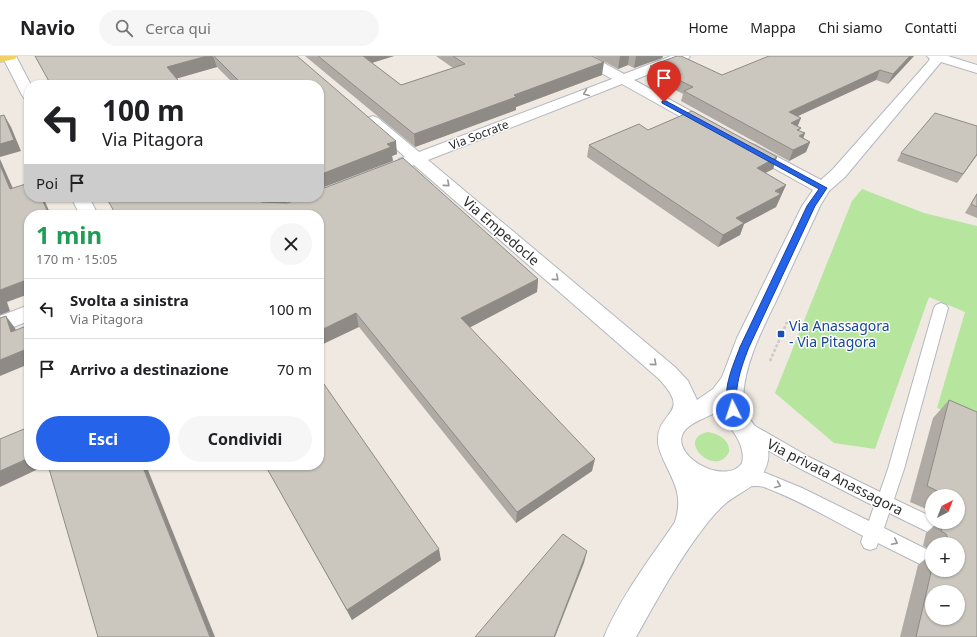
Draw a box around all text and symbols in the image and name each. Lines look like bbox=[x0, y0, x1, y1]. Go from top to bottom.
search box bbox=[99, 10, 379, 46]
text: Navio bbox=[20, 15, 75, 41]
icon: search bbox=[113, 17, 135, 39]
text: Cerca qui bbox=[145, 18, 211, 38]
text: Home bbox=[688, 18, 728, 37]
text: Mappa bbox=[750, 18, 796, 37]
text: Chi siamo bbox=[818, 18, 882, 37]
text: Contatti bbox=[904, 18, 957, 37]
pin bbox=[647, 61, 681, 102]
icon: arrive bbox=[653, 67, 675, 89]
one-way arrow bbox=[582, 89, 589, 97]
text: 100 m bbox=[102, 91, 185, 129]
icon: left bbox=[36, 96, 88, 148]
street label: Via Socrate bbox=[447, 115, 511, 154]
text: Via Pitagora bbox=[102, 127, 203, 151]
icon: arrive bbox=[66, 172, 88, 194]
text: Poi bbox=[36, 173, 58, 193]
one-way arrow bbox=[442, 180, 449, 187]
street label: Via Empedocle bbox=[459, 192, 544, 269]
text: 1 min bbox=[36, 218, 102, 251]
button: close bbox=[270, 223, 312, 265]
text: 170 m · 15:05 bbox=[36, 250, 117, 268]
one-way arrow bbox=[551, 274, 559, 281]
text: Svolta a sinistra bbox=[70, 290, 189, 310]
icon: left bbox=[36, 298, 58, 320]
text: 100 m bbox=[268, 299, 312, 319]
text: Via Pitagora bbox=[70, 310, 143, 328]
place label: Via Anassagora - Via Pitagora bbox=[789, 316, 890, 351]
marker: Via Anassagora - Via Pitagora bbox=[776, 329, 786, 339]
icon: arrive bbox=[36, 358, 58, 380]
one-way arrow bbox=[650, 358, 657, 365]
text: Arrivo a destinazione bbox=[70, 359, 229, 379]
text: 70 m bbox=[277, 359, 312, 379]
position arrow bbox=[712, 389, 754, 431]
button: Esci bbox=[36, 416, 170, 462]
button: Condividi bbox=[178, 416, 312, 462]
street label: Via privata Anassagora bbox=[764, 434, 906, 519]
one-way arrow bbox=[774, 481, 781, 489]
north arrow bbox=[925, 489, 965, 529]
map controls bbox=[925, 489, 965, 625]
one-way arrow bbox=[890, 537, 898, 545]
button: + bbox=[925, 537, 965, 577]
button: − bbox=[925, 585, 965, 625]

